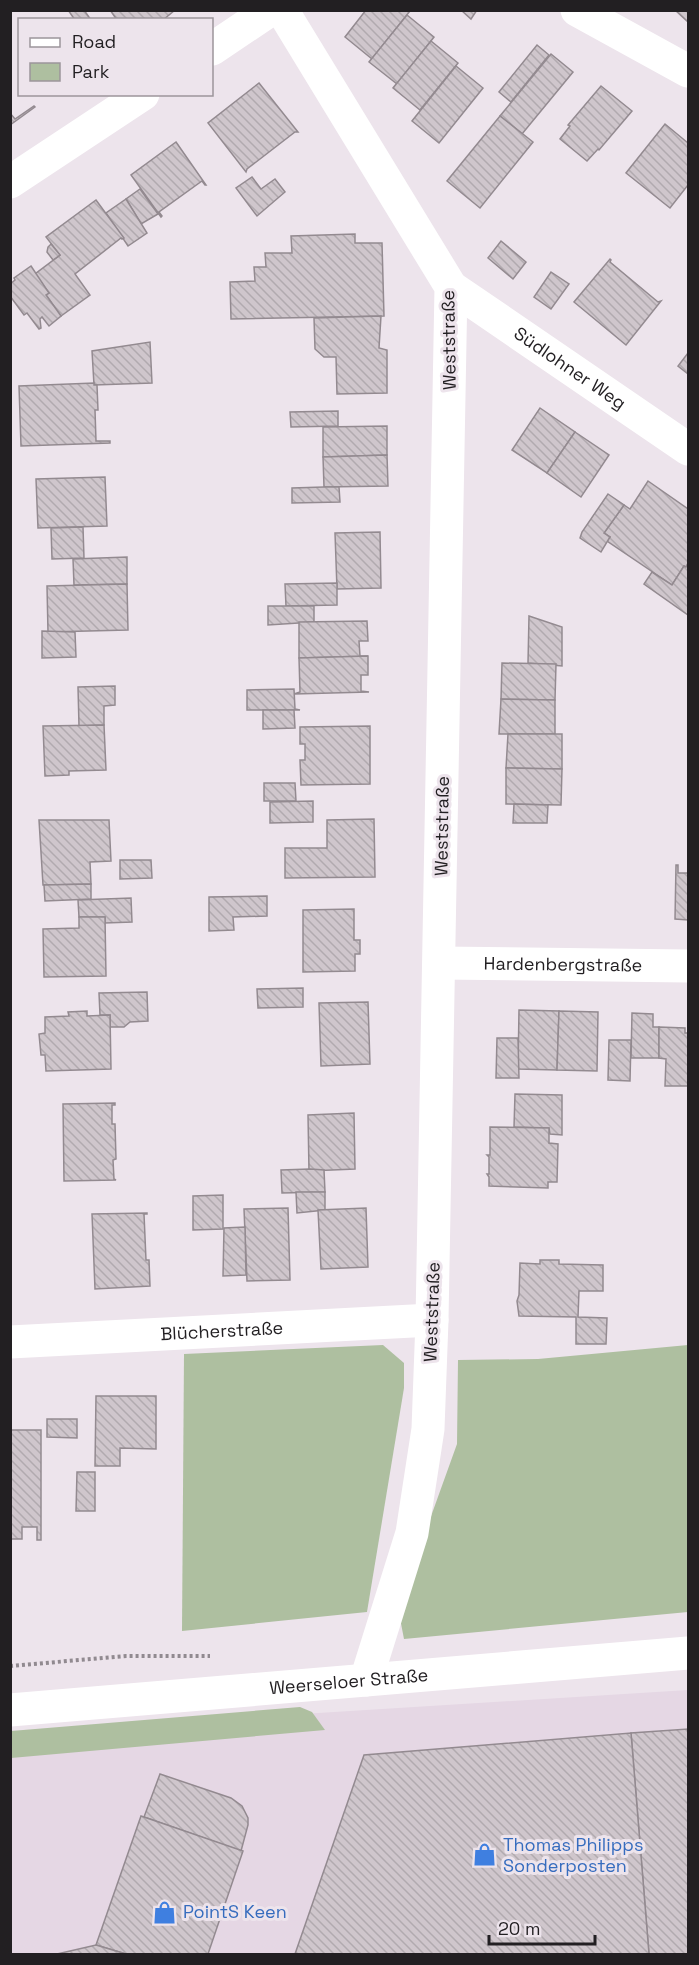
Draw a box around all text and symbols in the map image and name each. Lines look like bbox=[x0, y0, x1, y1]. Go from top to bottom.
legend bbox=[18, 18, 213, 96]
text: Road bbox=[72, 30, 116, 53]
text: Park bbox=[72, 60, 110, 83]
street label: Weststraße bbox=[436, 290, 461, 390]
street label: Südlohner Weg bbox=[510, 321, 631, 414]
street label: Weststraße bbox=[429, 776, 454, 876]
street label: Hardenbergstraße bbox=[484, 952, 642, 976]
street label: Weststraße bbox=[418, 1262, 445, 1362]
street label: Blücherstraße bbox=[160, 1316, 284, 1345]
street label: Weerseloer Straße bbox=[268, 1663, 429, 1699]
place label: Thomas Philipps Sonderposten bbox=[503, 1833, 643, 1877]
shop icon: Thomas Philipps Sonderposten bbox=[472, 1842, 498, 1868]
shop icon: PointS Keen bbox=[152, 1899, 178, 1925]
place label: PointS Keen bbox=[183, 1900, 287, 1923]
scale bar bbox=[489, 1908, 596, 1946]
text: 20 m bbox=[498, 1917, 541, 1940]

